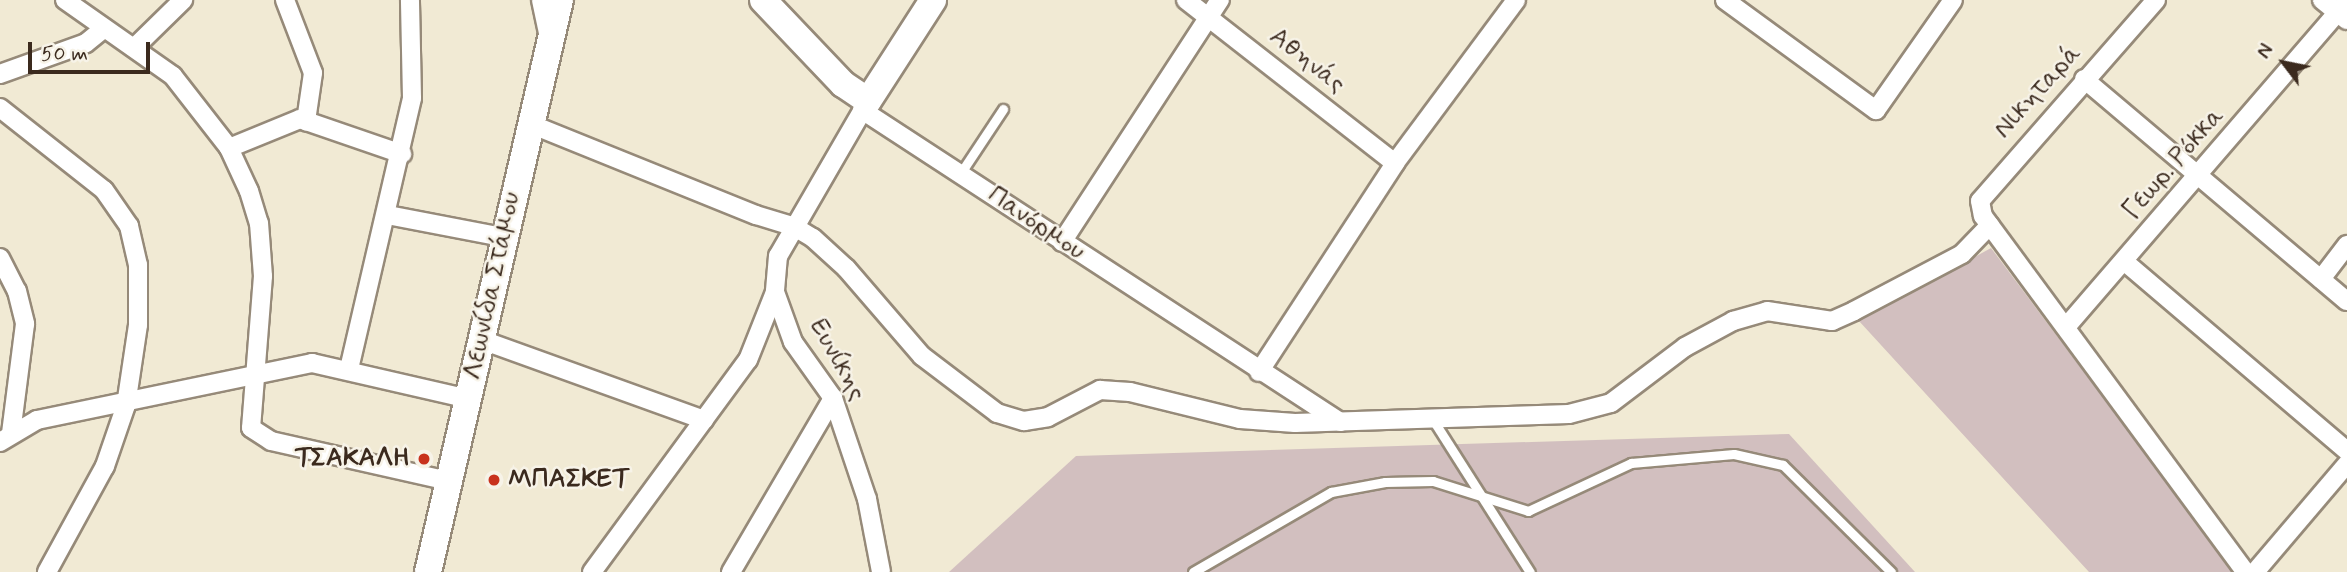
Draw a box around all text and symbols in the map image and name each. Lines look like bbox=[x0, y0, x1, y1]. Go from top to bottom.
street label: Αθηνάς bbox=[1263, 22, 1351, 100]
scale bar bbox=[32, 28, 154, 72]
north arrow bbox=[2249, 28, 2319, 98]
street label: Νικηταρά bbox=[1988, 39, 2088, 145]
text: 50 m bbox=[41, 40, 88, 68]
text: N bbox=[2252, 40, 2280, 64]
street label: Γεωρ. Ρόκκα bbox=[2117, 101, 2231, 227]
street label: Πανόρμου bbox=[981, 180, 1091, 268]
street label: Λεωνίδα Στάμου bbox=[458, 189, 528, 383]
street label: Ευνίκης bbox=[802, 314, 872, 406]
place label: ΤΣΑΚΑΛΗ bbox=[295, 443, 410, 475]
marker: ΤΣΑΚΑΛΗ bbox=[416, 451, 432, 467]
place label: ΜΠΑΣΚΕΤ bbox=[508, 464, 628, 496]
marker: ΜΠΑΣΚΕΤ bbox=[486, 472, 502, 488]

